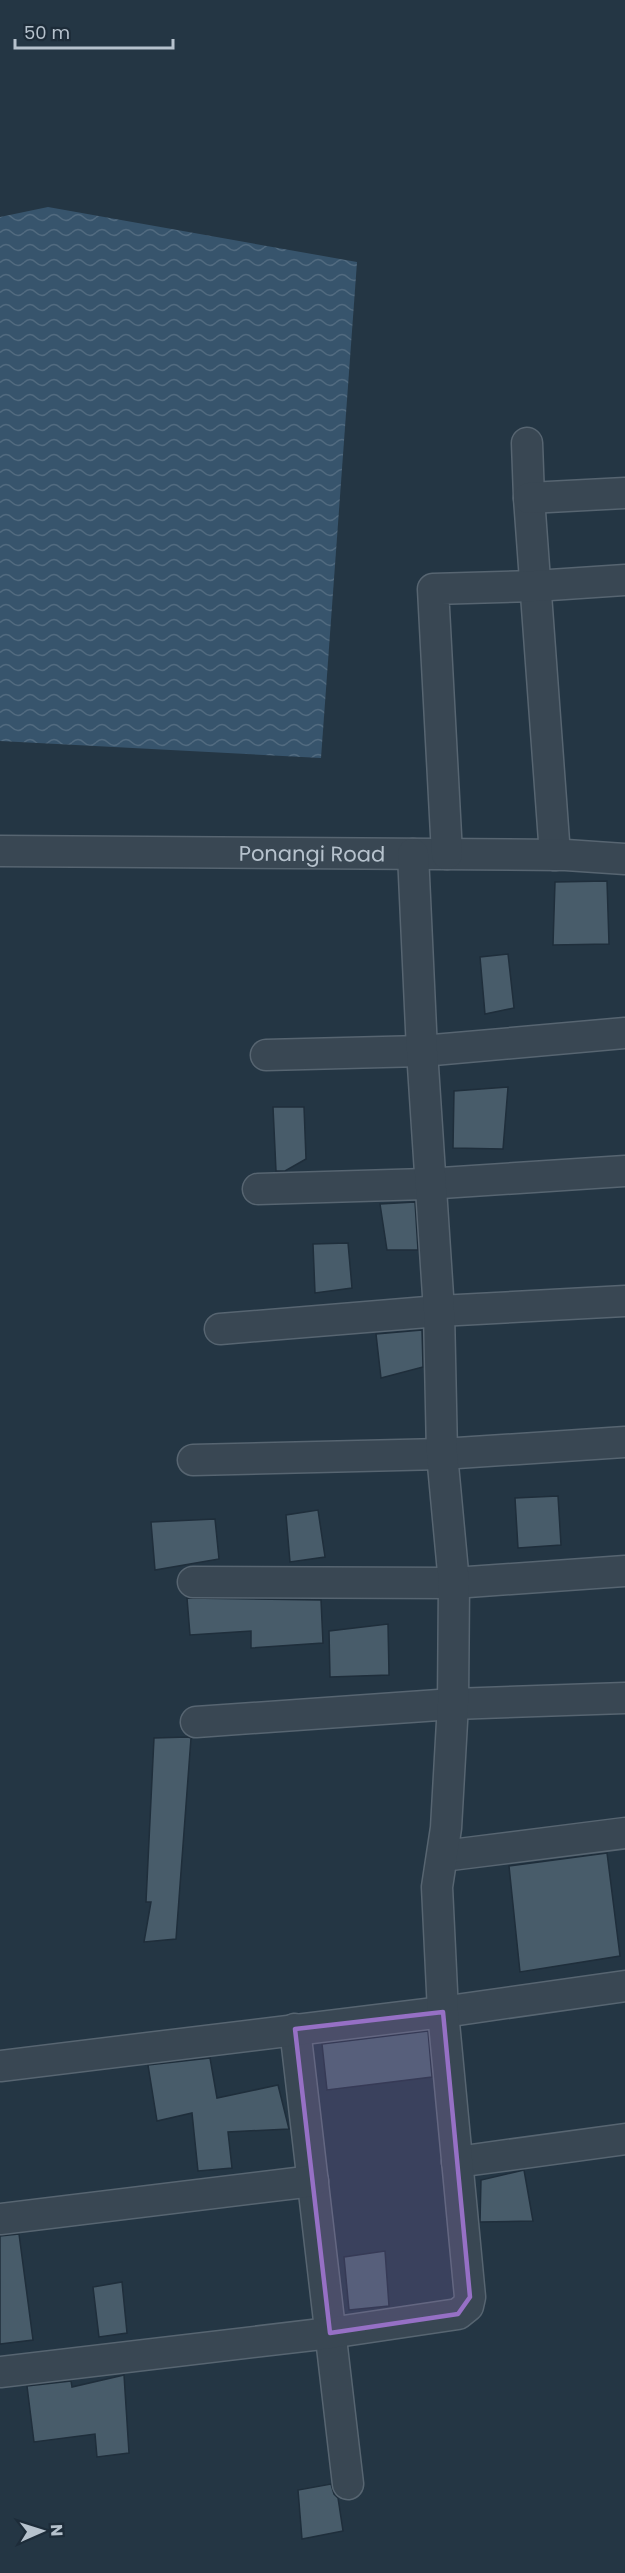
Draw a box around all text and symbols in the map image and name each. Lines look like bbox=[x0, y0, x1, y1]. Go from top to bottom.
scale bar bbox=[15, 12, 172, 50]
text: 50 m bbox=[24, 20, 70, 45]
street label: Ponangi Road bbox=[239, 838, 385, 868]
north arrow bbox=[12, 2501, 72, 2561]
text: N bbox=[45, 2524, 68, 2537]

